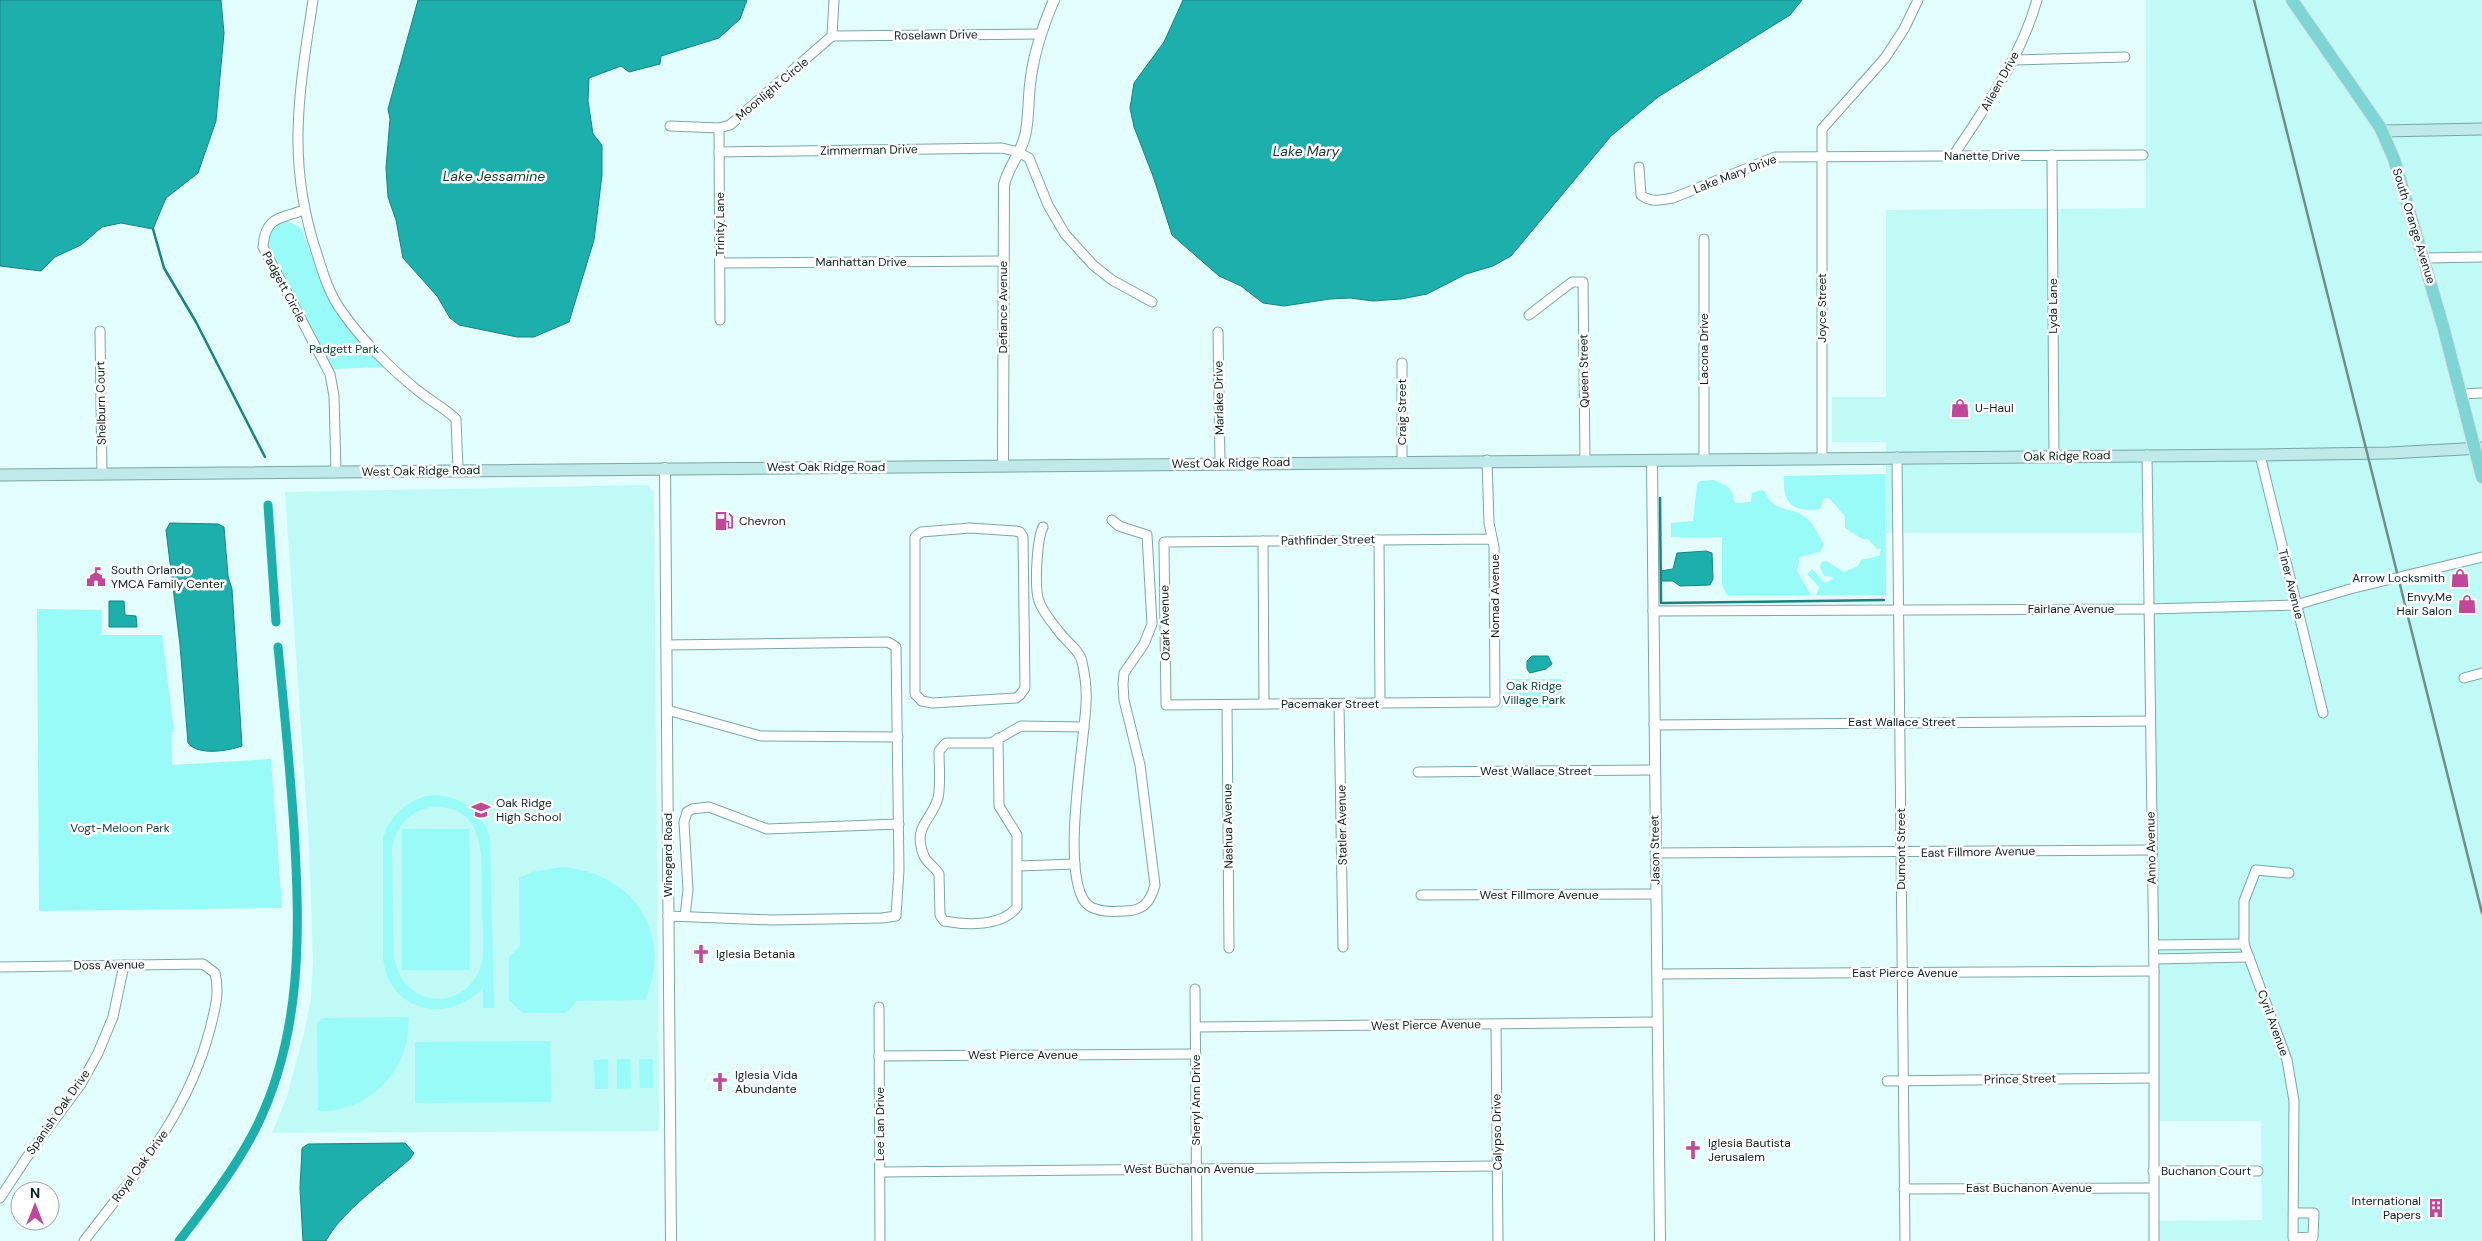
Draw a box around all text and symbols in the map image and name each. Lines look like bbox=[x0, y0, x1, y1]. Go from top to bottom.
street label: Roselawn Drive bbox=[894, 26, 978, 44]
street label: Aileen Drive bbox=[1977, 48, 2023, 114]
street label: Moonlight Circle bbox=[732, 54, 812, 124]
street label: Zimmerman Drive bbox=[820, 141, 918, 159]
water label: Lake Mary bbox=[1273, 142, 1340, 160]
street label: Nanette Drive bbox=[1944, 148, 2020, 164]
street label: Lake Mary Drive bbox=[1691, 151, 1779, 197]
street label: South Orange Avenue bbox=[2389, 166, 2439, 286]
water label: Lake Jessamine bbox=[443, 167, 545, 185]
street label: Trinity Lane bbox=[712, 192, 728, 256]
street label: Padgett Circle bbox=[259, 249, 310, 326]
street label: Manhattan Drive bbox=[815, 254, 907, 270]
street label: Defiance Avenue bbox=[995, 260, 1011, 353]
street label: Joyce Street bbox=[1814, 273, 1830, 343]
street label: Lyda Lane bbox=[2045, 278, 2061, 334]
street label: Lacona Drive bbox=[1696, 313, 1712, 385]
street label: Queen Street bbox=[1575, 334, 1593, 408]
park label: Padgett Park bbox=[309, 341, 379, 357]
street label: Shelburn Court bbox=[92, 361, 110, 445]
street label: Marlake Drive bbox=[1210, 361, 1228, 435]
street label: Craig Street bbox=[1394, 379, 1410, 445]
shop icon: U-Haul bbox=[1949, 397, 1971, 419]
place label: U-Haul bbox=[1975, 400, 2014, 416]
street label: Oak Ridge Road bbox=[2023, 447, 2111, 465]
street label: West Oak Ridge Road bbox=[1172, 454, 1290, 472]
street label: West Oak Ridge Road bbox=[767, 459, 885, 475]
street label: West Oak Ridge Road bbox=[362, 462, 480, 480]
fuel station icon: Chevron bbox=[713, 510, 735, 532]
place label: Chevron bbox=[739, 513, 786, 529]
street label: Pathfinder Street bbox=[1281, 531, 1376, 549]
street label: Tiner Avenue bbox=[2275, 547, 2307, 621]
street label: Nomad Avenue bbox=[1487, 554, 1503, 638]
place label: South Orlando YMCA Family Center bbox=[111, 562, 225, 592]
public building icon: South Orlando YMCA Family Center bbox=[85, 566, 107, 588]
shop icon: Arrow Locksmith bbox=[2449, 567, 2471, 589]
place label: Arrow Locksmith bbox=[2352, 570, 2445, 586]
street label: Ozark Avenue bbox=[1156, 585, 1174, 661]
place label: Envy.Me Hair Salon bbox=[2397, 589, 2452, 619]
shop icon: Envy.Me Hair Salon bbox=[2456, 593, 2478, 615]
street label: Fairlane Avenue bbox=[2028, 601, 2115, 617]
park label: Oak Ridge Village Park bbox=[1503, 678, 1565, 708]
street label: Pacemaker Street bbox=[1281, 696, 1379, 712]
street label: East Wallace Street bbox=[1848, 714, 1956, 730]
street label: West Wallace Street bbox=[1480, 763, 1592, 779]
street label: Nashua Avenue bbox=[1219, 783, 1237, 869]
street label: Statler Avenue bbox=[1333, 784, 1351, 865]
place label: Oak Ridge High School bbox=[496, 795, 561, 825]
school or university icon: Oak Ridge High School bbox=[470, 799, 492, 821]
street label: Dumont Street bbox=[1893, 808, 1909, 890]
street label: Anno Avenue bbox=[2142, 811, 2160, 885]
street label: Winegard Road bbox=[660, 813, 676, 897]
street label: Jason Street bbox=[1646, 815, 1664, 885]
park label: Vogt-Meloon Park bbox=[70, 820, 170, 836]
street label: East Fillmore Avenue bbox=[1921, 843, 2036, 861]
street label: West Fillmore Avenue bbox=[1480, 887, 1599, 903]
church icon: Iglesia Betania bbox=[690, 943, 712, 965]
place label: Iglesia Betania bbox=[716, 946, 795, 962]
street label: Doss Avenue bbox=[73, 956, 145, 974]
street label: East Pierce Avenue bbox=[1852, 965, 1958, 981]
street label: Cyril Avenue bbox=[2254, 988, 2292, 1058]
street label: West Pierce Avenue bbox=[1371, 1016, 1481, 1034]
street label: West Pierce Avenue bbox=[968, 1047, 1078, 1063]
street label: Sheryl Ann Drive bbox=[1188, 1054, 1204, 1146]
street label: Spanish Oak Drive bbox=[23, 1066, 93, 1158]
place label: Iglesia Vida Abundante bbox=[735, 1067, 798, 1097]
street label: Prince Street bbox=[1984, 1070, 2056, 1088]
church icon: Iglesia Vida Abundante bbox=[709, 1071, 731, 1093]
street label: Lee Lan Drive bbox=[872, 1087, 888, 1161]
street label: Calypso Drive bbox=[1488, 1093, 1506, 1171]
street label: Royal Oak Drive bbox=[108, 1127, 172, 1205]
place label: Iglesia Bautista Jerusalem bbox=[1708, 1135, 1791, 1165]
church icon: Iglesia Bautista Jerusalem bbox=[1682, 1139, 1704, 1161]
street label: West Buchanon Avenue bbox=[1124, 1161, 1255, 1177]
street label: Buchanon Court bbox=[2161, 1163, 2251, 1179]
street label: East Buchanon Avenue bbox=[1966, 1180, 2092, 1196]
north arrow bbox=[10, 1181, 60, 1231]
text: N bbox=[30, 1184, 40, 1202]
place label: International Papers bbox=[2351, 1193, 2421, 1223]
building icon: International Papers bbox=[2425, 1197, 2447, 1219]

